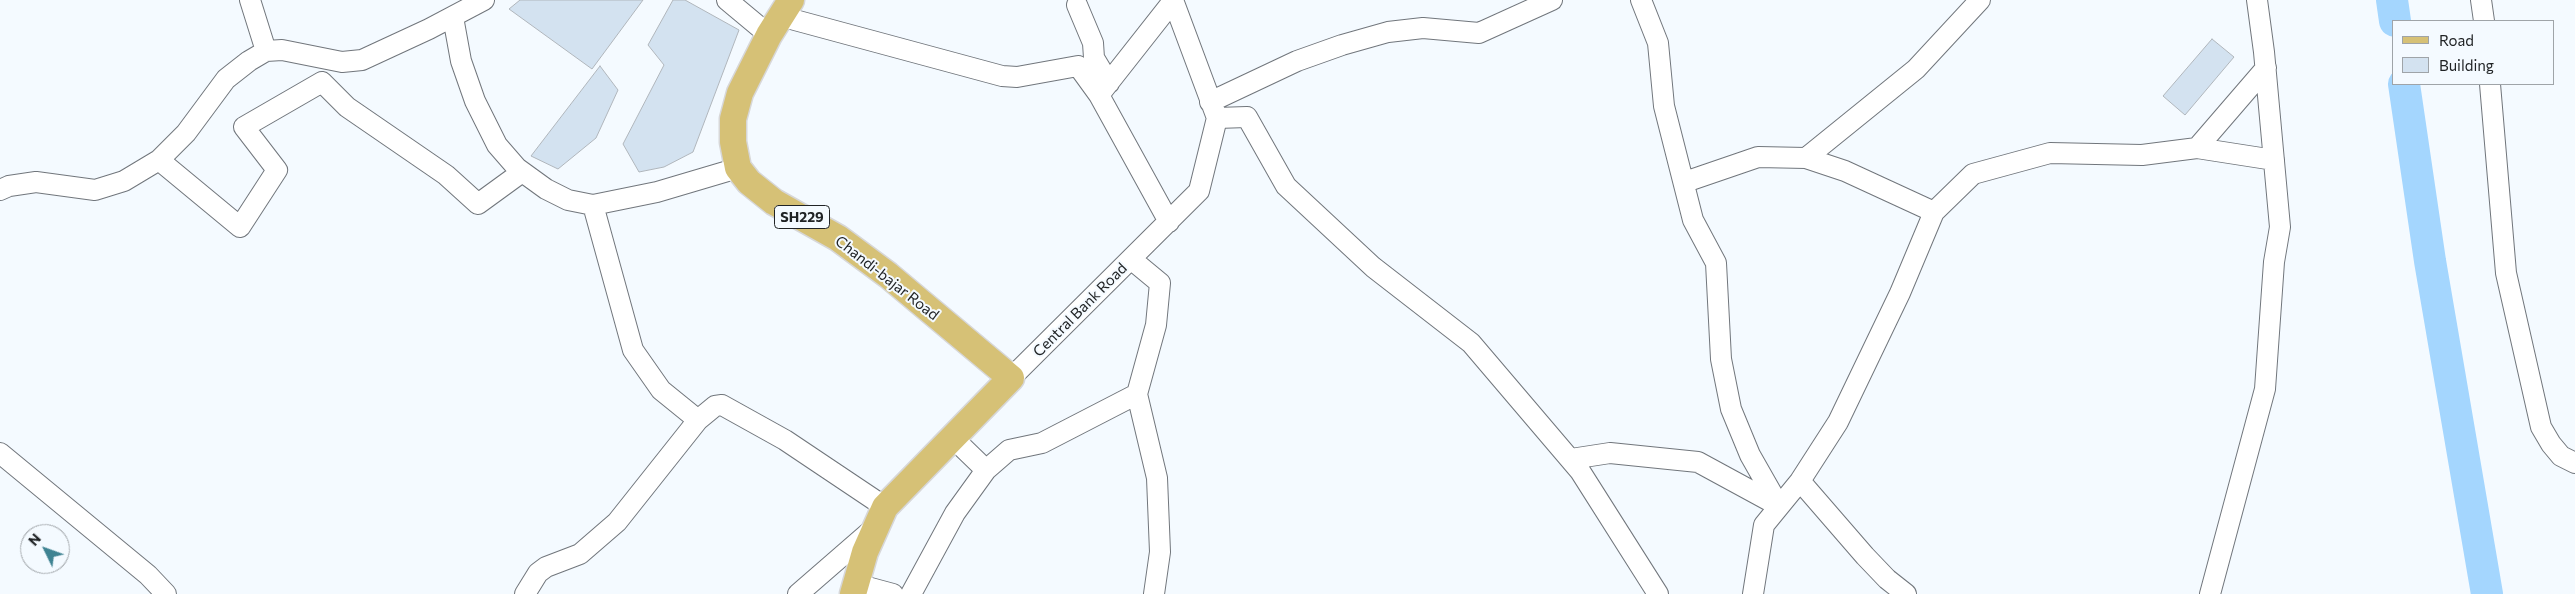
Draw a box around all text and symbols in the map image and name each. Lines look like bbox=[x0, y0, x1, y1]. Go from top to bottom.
legend bbox=[2392, 20, 2555, 85]
text: Road bbox=[2439, 31, 2474, 49]
text: Building bbox=[2439, 56, 2494, 74]
road number: SH229 bbox=[774, 206, 830, 228]
street label: Chandi-bajar Road bbox=[832, 232, 942, 324]
street label: Central Bank Road bbox=[1029, 259, 1131, 361]
north arrow bbox=[20, 524, 70, 574]
text: N bbox=[24, 530, 44, 549]

